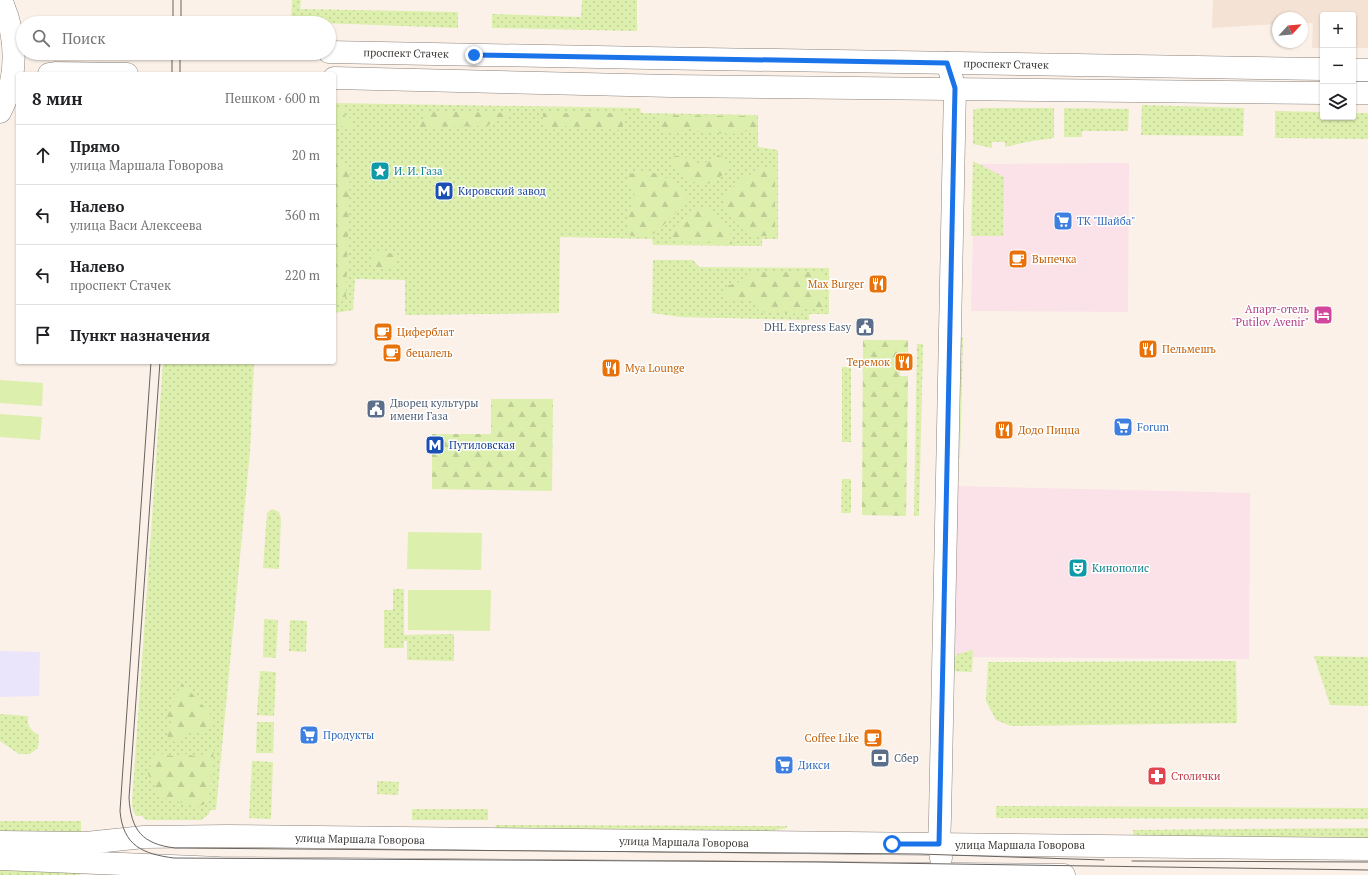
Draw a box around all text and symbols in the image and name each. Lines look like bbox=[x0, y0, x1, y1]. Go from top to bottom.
north arrow bbox=[1272, 12, 1308, 48]
map controls bbox=[1320, 12, 1356, 120]
button: + bbox=[1320, 12, 1356, 48]
search box bbox=[16, 16, 336, 60]
icon: search bbox=[30, 27, 52, 49]
text: Поиск bbox=[62, 28, 105, 48]
street label: проспект Стачек bbox=[363, 45, 449, 61]
route end bbox=[465, 46, 483, 64]
button: − bbox=[1320, 48, 1356, 84]
street label: проспект Стачек bbox=[963, 56, 1049, 72]
button: layers bbox=[1320, 84, 1356, 120]
text: 8 мин bbox=[32, 87, 82, 110]
text: Пешком · 600 m bbox=[225, 89, 320, 107]
text: Прямо bbox=[70, 136, 120, 156]
icon: ahead bbox=[32, 144, 54, 166]
text: 20 m bbox=[292, 146, 320, 164]
text: улица Маршала Говорова bbox=[70, 156, 224, 174]
place icon: И. И. Газа bbox=[369, 160, 391, 182]
place label: И. И. Газа bbox=[394, 164, 443, 178]
metro station icon: Кировский завод bbox=[433, 180, 455, 202]
place label: Кировский завод bbox=[458, 184, 546, 198]
text: Налево bbox=[70, 196, 124, 216]
icon: left bbox=[32, 204, 54, 226]
text: 360 m bbox=[285, 206, 320, 224]
supermarket icon: ТК "Шайба" bbox=[1052, 210, 1074, 232]
place label: ТК "Шайба" bbox=[1077, 214, 1136, 228]
text: улица Васи Алексеева bbox=[70, 216, 202, 234]
cafe icon: Выпечка bbox=[1007, 248, 1029, 270]
place label: Выпечка bbox=[1032, 252, 1077, 266]
text: Налево bbox=[70, 256, 124, 276]
icon: left bbox=[32, 264, 54, 286]
text: 220 m bbox=[285, 266, 320, 284]
restaurant icon: Max Burger bbox=[867, 273, 889, 295]
text: проспект Стачек bbox=[70, 276, 171, 294]
place label: Max Burger bbox=[808, 277, 865, 291]
place label: Апарт-отель "Putilov Avenir" bbox=[1231, 302, 1309, 329]
hotel icon: Апарт-отель "Putilov Avenir" bbox=[1312, 304, 1334, 326]
public building icon: DHL Express Easy bbox=[854, 316, 876, 338]
place label: DHL Express Easy bbox=[764, 320, 851, 334]
cafe icon: Циферблат bbox=[372, 321, 394, 343]
icon: arrive bbox=[32, 324, 54, 346]
text: Пункт назначения bbox=[70, 325, 210, 345]
place label: Циферблат bbox=[397, 325, 455, 339]
restaurant icon: Пельмешъ bbox=[1137, 338, 1159, 360]
cafe icon: бецалель bbox=[381, 342, 403, 364]
place label: Пельмешъ bbox=[1162, 342, 1216, 356]
place label: бецалель bbox=[406, 346, 453, 360]
restaurant icon: Теремок bbox=[893, 351, 915, 373]
place label: Теремок bbox=[846, 355, 890, 369]
restaurant icon: Mya Lounge bbox=[600, 357, 622, 379]
place label: Mya Lounge bbox=[625, 361, 685, 375]
place label: Дворец культуры имени Газа bbox=[390, 396, 479, 423]
public building icon: Дворец культуры имени Газа bbox=[365, 398, 387, 420]
supermarket icon: Forum bbox=[1112, 416, 1134, 438]
restaurant icon: Додо Пицца bbox=[993, 419, 1015, 441]
place label: Forum bbox=[1137, 420, 1170, 434]
place label: Додо Пицца bbox=[1018, 423, 1080, 437]
metro station icon: Путиловская bbox=[424, 434, 446, 456]
place label: Путиловская bbox=[449, 438, 515, 452]
theatre icon: Кинополис bbox=[1067, 557, 1089, 579]
place label: Кинополис bbox=[1092, 561, 1149, 575]
supermarket icon: Продукты bbox=[298, 724, 320, 746]
cafe icon: Coffee Like bbox=[862, 727, 884, 749]
place label: Продукты bbox=[323, 728, 374, 742]
place label: Coffee Like bbox=[805, 731, 859, 745]
bank icon: Сбер bbox=[869, 747, 891, 769]
place label: Сбер bbox=[894, 751, 919, 765]
supermarket icon: Дикси bbox=[773, 754, 795, 776]
place label: Дикси bbox=[798, 758, 830, 772]
pharmacy icon: Столички bbox=[1146, 765, 1168, 787]
place label: Столички bbox=[1171, 769, 1221, 783]
street label: улица Маршала Говорова bbox=[294, 831, 426, 847]
street label: улица Маршала Говорова bbox=[618, 834, 750, 850]
route start bbox=[883, 835, 901, 853]
street label: улица Маршала Говорова bbox=[954, 838, 1085, 852]

